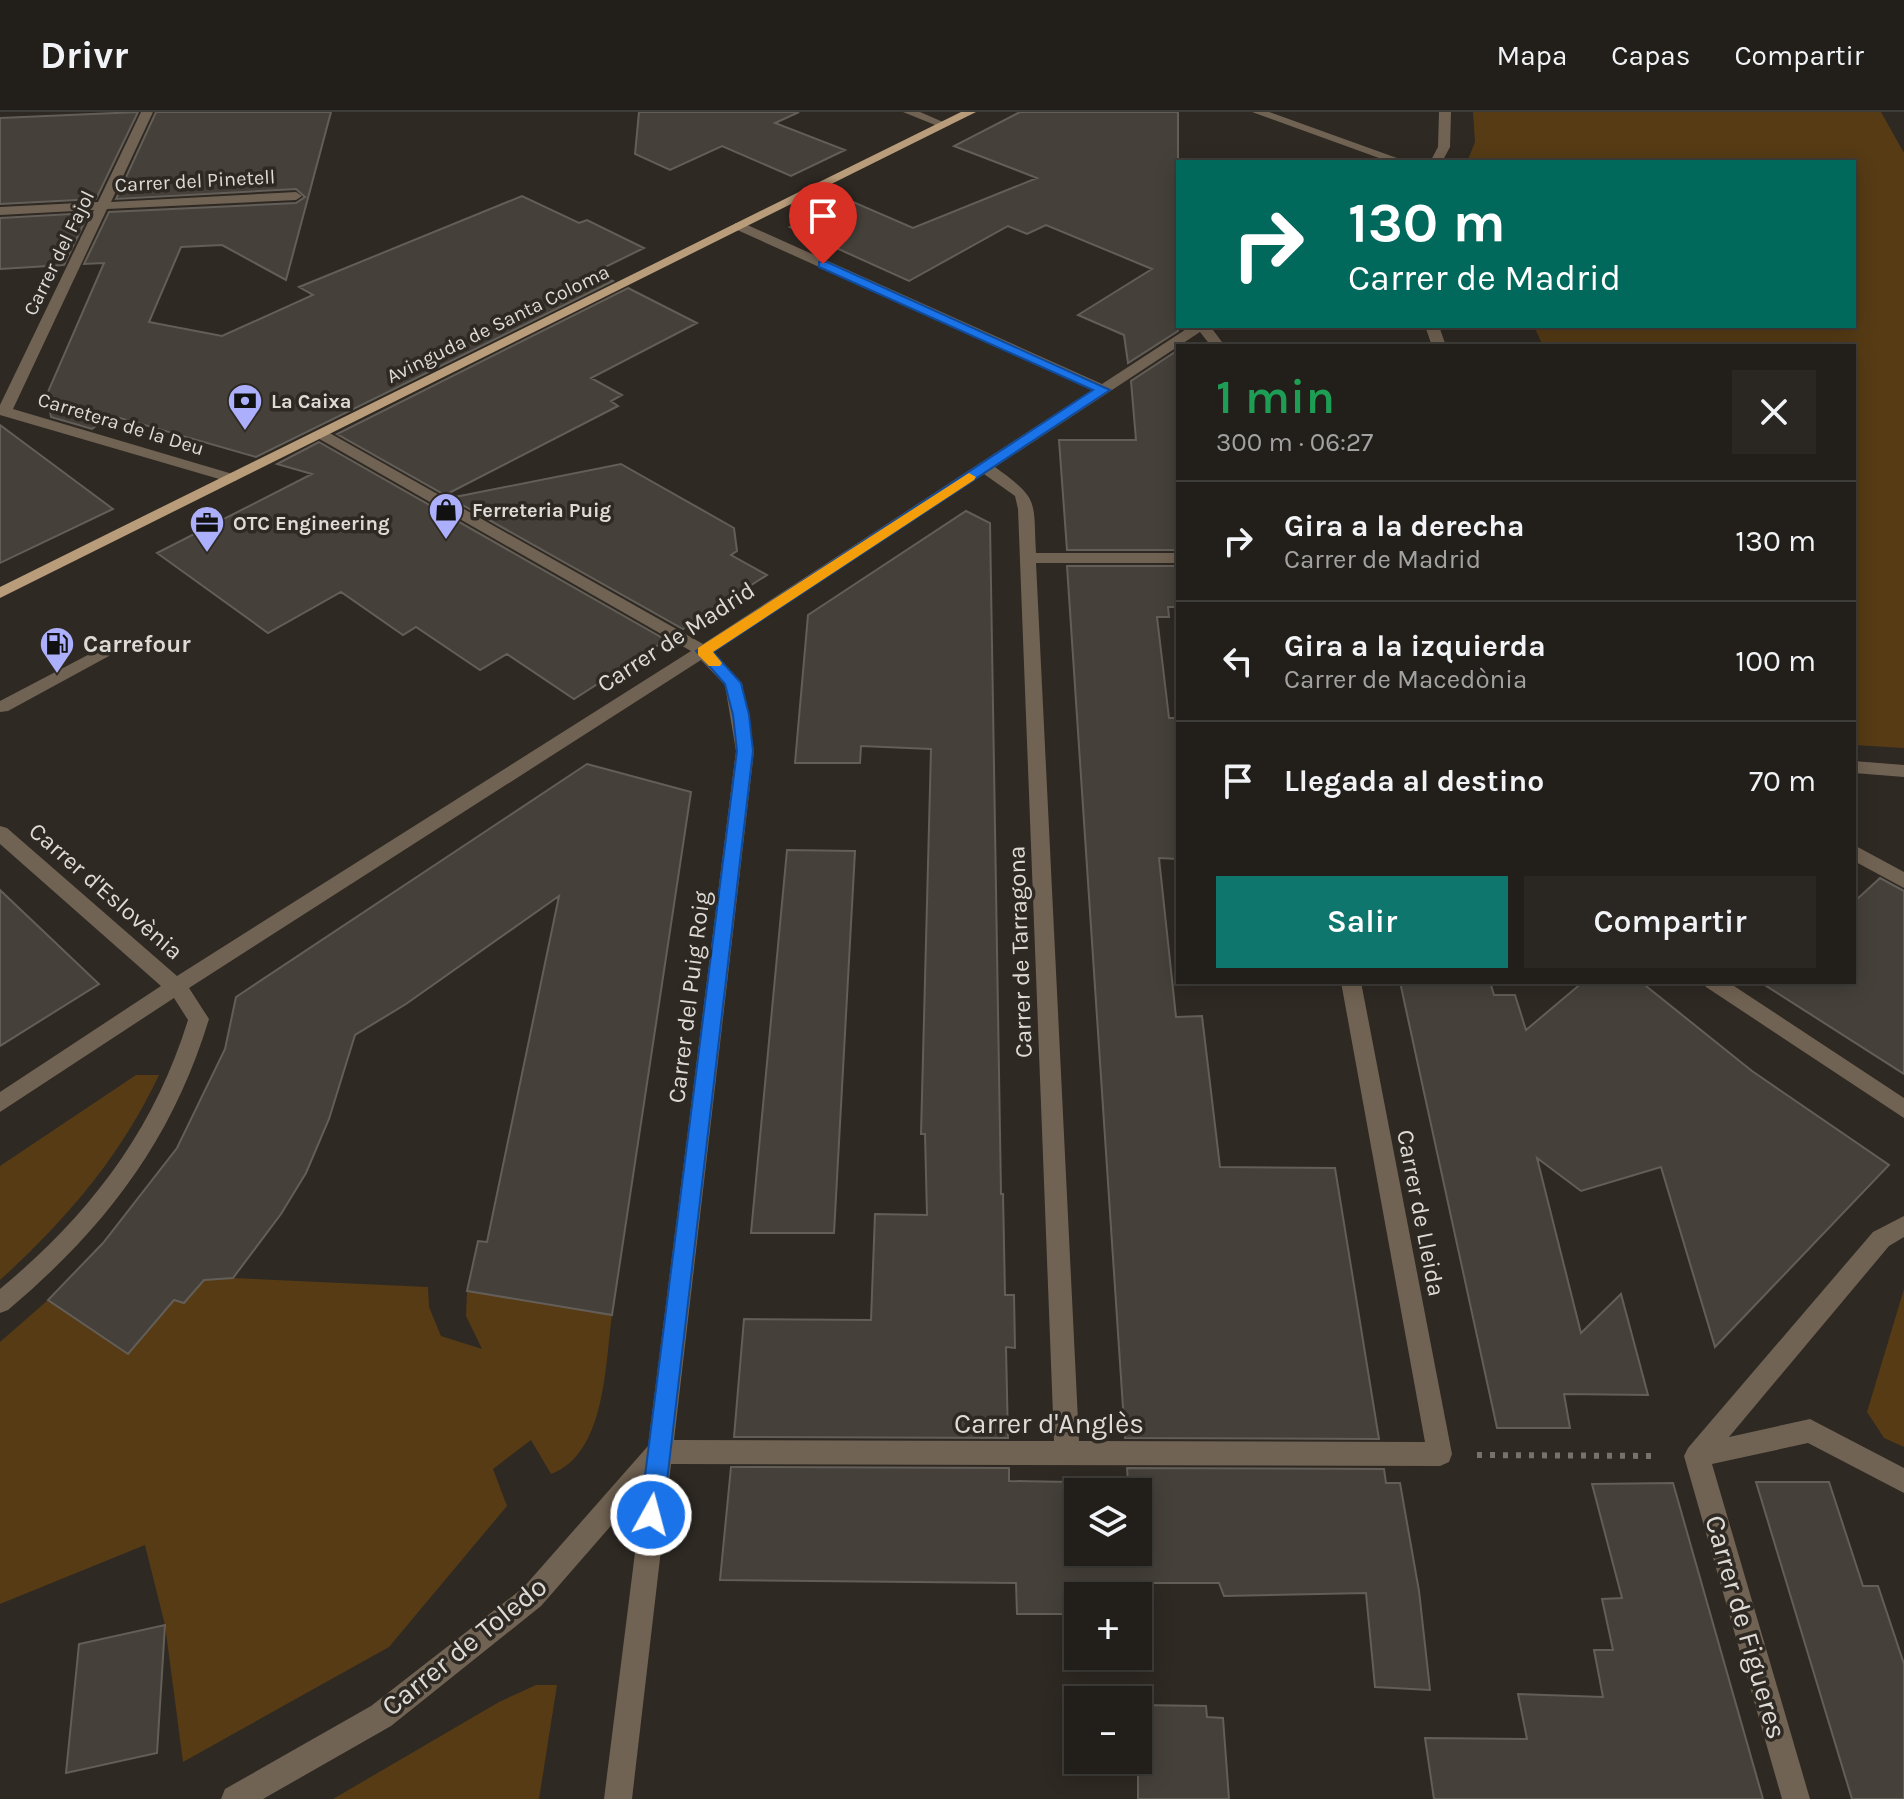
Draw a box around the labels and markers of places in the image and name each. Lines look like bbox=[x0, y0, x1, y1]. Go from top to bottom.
pin bbox=[789, 182, 857, 264]
bank icon: La Caixa bbox=[226, 382, 264, 432]
place label: La Caixa bbox=[271, 390, 351, 413]
shop icon: Ferreteria Puig bbox=[427, 491, 465, 541]
place label: Ferreteria Puig bbox=[472, 499, 612, 522]
office icon: OTC Engineering bbox=[188, 504, 226, 554]
place label: OTC Engineering bbox=[233, 512, 390, 535]
fuel station icon: Carrefour bbox=[38, 625, 76, 675]
place label: Carrefour bbox=[83, 630, 191, 658]

